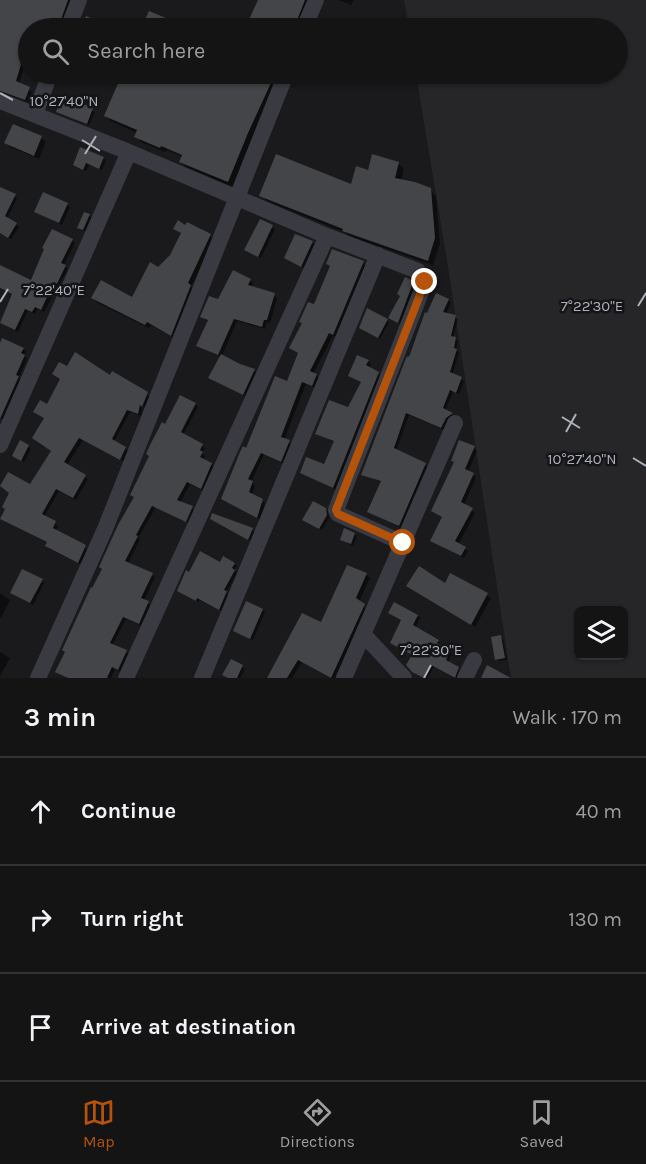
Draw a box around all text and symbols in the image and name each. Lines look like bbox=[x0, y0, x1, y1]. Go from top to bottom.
search box bbox=[18, 18, 628, 84]
icon: search bbox=[39, 35, 72, 68]
text: Search here bbox=[87, 38, 205, 64]
text: 10°27'40"N bbox=[30, 92, 98, 110]
route end bbox=[411, 268, 437, 294]
text: 7°22'40"E bbox=[23, 281, 85, 299]
text: 7°22'30"E bbox=[561, 297, 623, 315]
text: 10°27'40"N bbox=[548, 450, 616, 468]
route start bbox=[389, 529, 415, 555]
map controls bbox=[574, 606, 628, 660]
button: layers bbox=[574, 606, 628, 660]
text: 7°22'30"E bbox=[400, 641, 462, 659]
text: 3 min bbox=[24, 702, 96, 733]
text: Walk · 170 m bbox=[512, 706, 622, 729]
icon: ahead bbox=[24, 795, 57, 828]
text: Continue bbox=[81, 798, 176, 824]
text: 40 m bbox=[576, 800, 622, 823]
icon: right bbox=[24, 903, 57, 936]
text: Turn right bbox=[81, 906, 184, 932]
text: 130 m bbox=[568, 908, 622, 931]
icon: arrive bbox=[24, 1011, 57, 1044]
text: Arrive at destination bbox=[81, 1014, 296, 1040]
tab: Map bbox=[82, 1096, 115, 1151]
tab: Directions bbox=[280, 1096, 355, 1151]
tab: Saved bbox=[520, 1096, 564, 1151]

